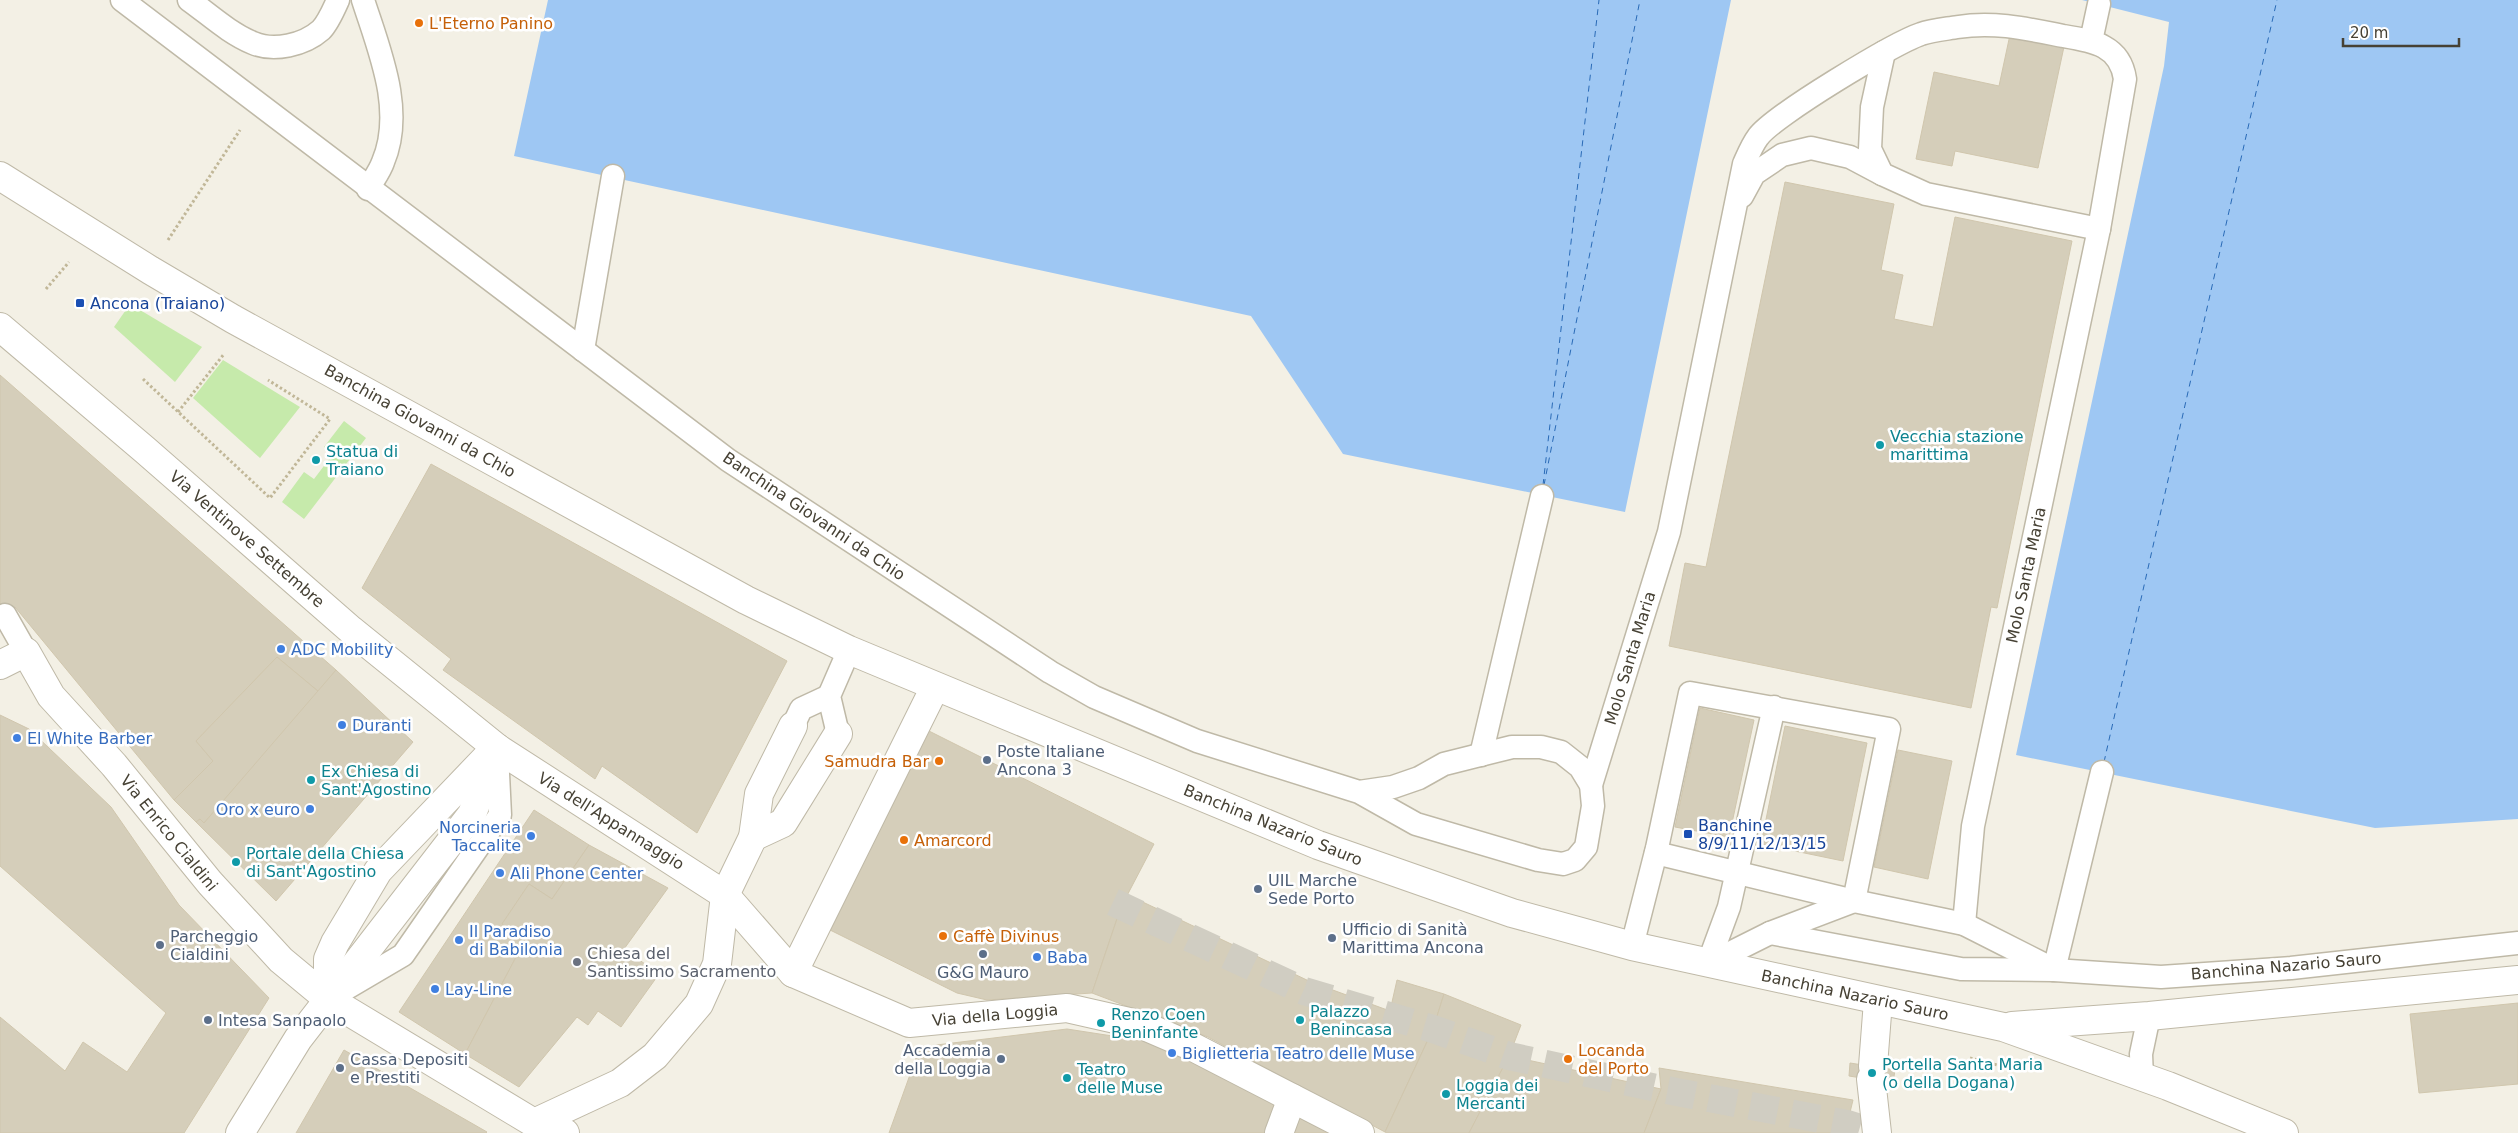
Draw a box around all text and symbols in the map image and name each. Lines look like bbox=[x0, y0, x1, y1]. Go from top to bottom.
place label: L'Eterno Panino bbox=[429, 14, 553, 33]
scale bar bbox=[2343, 15, 2459, 47]
marker: L'Eterno Panino bbox=[413, 17, 425, 29]
text: 20 m bbox=[2350, 24, 2388, 42]
place label: Ancona (Traiano) bbox=[90, 294, 225, 313]
marker: Ancona (Traiano) bbox=[74, 297, 86, 309]
street label: Banchina Giovanni da Chio bbox=[321, 360, 519, 482]
place label: Vecchia stazione marittima bbox=[1890, 427, 2024, 464]
marker: Vecchia stazione marittima bbox=[1874, 439, 1886, 451]
place label: Statua di Traiano bbox=[325, 442, 398, 479]
street label: Banchina Giovanni da Chio bbox=[719, 448, 909, 584]
marker: Statua di Traiano bbox=[310, 454, 322, 466]
street label: Via Ventinove Settembre bbox=[166, 467, 328, 611]
street label: Molo Santa Maria bbox=[2002, 505, 2050, 645]
street label: Molo Santa Maria bbox=[1601, 589, 1659, 727]
place label: ADC Mobility bbox=[291, 640, 393, 659]
marker: ADC Mobility bbox=[275, 643, 287, 655]
place label: Duranti bbox=[352, 716, 412, 735]
marker: Duranti bbox=[336, 719, 348, 731]
place label: El White Barber bbox=[27, 729, 153, 748]
marker: El White Barber bbox=[11, 732, 23, 744]
place label: Poste Italiane Ancona 3 bbox=[997, 742, 1105, 779]
place label: Samudra Bar bbox=[824, 752, 929, 771]
marker: Poste Italiane Ancona 3 bbox=[981, 754, 993, 766]
marker: Samudra Bar bbox=[933, 755, 945, 767]
place label: Ex Chiesa di Sant'Agostino bbox=[321, 762, 432, 799]
street label: Via dell'Appannaggio bbox=[534, 768, 688, 874]
street label: Via Enrico Cialdini bbox=[116, 771, 222, 895]
marker: Ex Chiesa di Sant'Agostino bbox=[305, 774, 317, 786]
street label: Banchina Nazario Sauro bbox=[1181, 780, 1365, 870]
place label: Oro x euro bbox=[216, 800, 300, 819]
marker: Oro x euro bbox=[304, 803, 316, 815]
place label: Banchine 8/9/11/12/13/15 bbox=[1698, 816, 1827, 853]
place label: Norcineria Taccalite bbox=[439, 818, 521, 855]
marker: Banchine 8/9/11/12/13/15 bbox=[1682, 828, 1694, 840]
marker: Norcineria Taccalite bbox=[525, 830, 537, 842]
place label: Amarcord bbox=[914, 831, 992, 850]
marker: Amarcord bbox=[898, 834, 910, 846]
place label: Portale della Chiesa di Sant'Agostino bbox=[246, 844, 404, 881]
marker: Portale della Chiesa di Sant'Agostino bbox=[230, 856, 242, 868]
place label: Ali Phone Center bbox=[510, 864, 644, 883]
marker: Ali Phone Center bbox=[494, 867, 506, 879]
place label: UIL Marche Sede Porto bbox=[1268, 871, 1357, 908]
marker: UIL Marche Sede Porto bbox=[1252, 883, 1264, 895]
place label: Ufficio di Sanità Marittima Ancona bbox=[1342, 920, 1484, 957]
place label: Il Paradiso di Babilonia bbox=[469, 922, 563, 959]
place label: Parcheggio Cialdini bbox=[170, 927, 258, 964]
place label: Caffè Divinus bbox=[953, 927, 1059, 946]
marker: Caffè Divinus bbox=[937, 930, 949, 942]
marker: Ufficio di Sanità Marittima Ancona bbox=[1326, 932, 1338, 944]
marker: Il Paradiso di Babilonia bbox=[453, 934, 465, 946]
marker: Parcheggio Cialdini bbox=[154, 939, 166, 951]
place label: Chiesa del Santissimo Sacramento bbox=[587, 944, 776, 981]
marker: G&G Mauro bbox=[977, 948, 989, 960]
place label: Baba bbox=[1047, 948, 1088, 967]
street label: Banchina Nazario Sauro bbox=[2190, 948, 2382, 984]
marker: Baba bbox=[1031, 951, 1043, 963]
marker: Chiesa del Santissimo Sacramento bbox=[571, 956, 583, 968]
place label: G&G Mauro bbox=[937, 963, 1029, 982]
street label: Banchina Nazario Sauro bbox=[1759, 966, 1951, 1024]
place label: Lay-Line bbox=[445, 980, 512, 999]
marker: Lay-Line bbox=[429, 983, 441, 995]
street label: Via della Loggia bbox=[931, 1000, 1059, 1030]
place label: Palazzo Benincasa bbox=[1310, 1002, 1392, 1039]
place label: Renzo Coen Beninfante bbox=[1111, 1005, 1206, 1042]
place label: Intesa Sanpaolo bbox=[218, 1011, 346, 1030]
marker: Intesa Sanpaolo bbox=[202, 1014, 214, 1026]
marker: Palazzo Benincasa bbox=[1294, 1014, 1306, 1026]
marker: Renzo Coen Beninfante bbox=[1095, 1017, 1107, 1029]
place label: Accademia della Loggia bbox=[894, 1041, 991, 1078]
place label: Locanda del Porto bbox=[1578, 1041, 1649, 1078]
place label: Biglietteria Teatro delle Muse bbox=[1182, 1044, 1415, 1063]
marker: Biglietteria Teatro delle Muse bbox=[1166, 1047, 1178, 1059]
place label: Cassa Depositi e Prestiti bbox=[350, 1050, 468, 1087]
marker: Accademia della Loggia bbox=[995, 1053, 1007, 1065]
marker: Locanda del Porto bbox=[1562, 1053, 1574, 1065]
place label: Portella Santa Maria (o della Dogana) bbox=[1882, 1055, 2043, 1092]
place label: Teatro delle Muse bbox=[1076, 1060, 1163, 1097]
marker: Cassa Depositi e Prestiti bbox=[334, 1062, 346, 1074]
marker: Portella Santa Maria (o della Dogana) bbox=[1866, 1067, 1878, 1079]
marker: Teatro delle Muse bbox=[1061, 1072, 1073, 1084]
place label: Loggia dei Mercanti bbox=[1456, 1076, 1539, 1113]
marker: Loggia dei Mercanti bbox=[1440, 1088, 1452, 1100]

